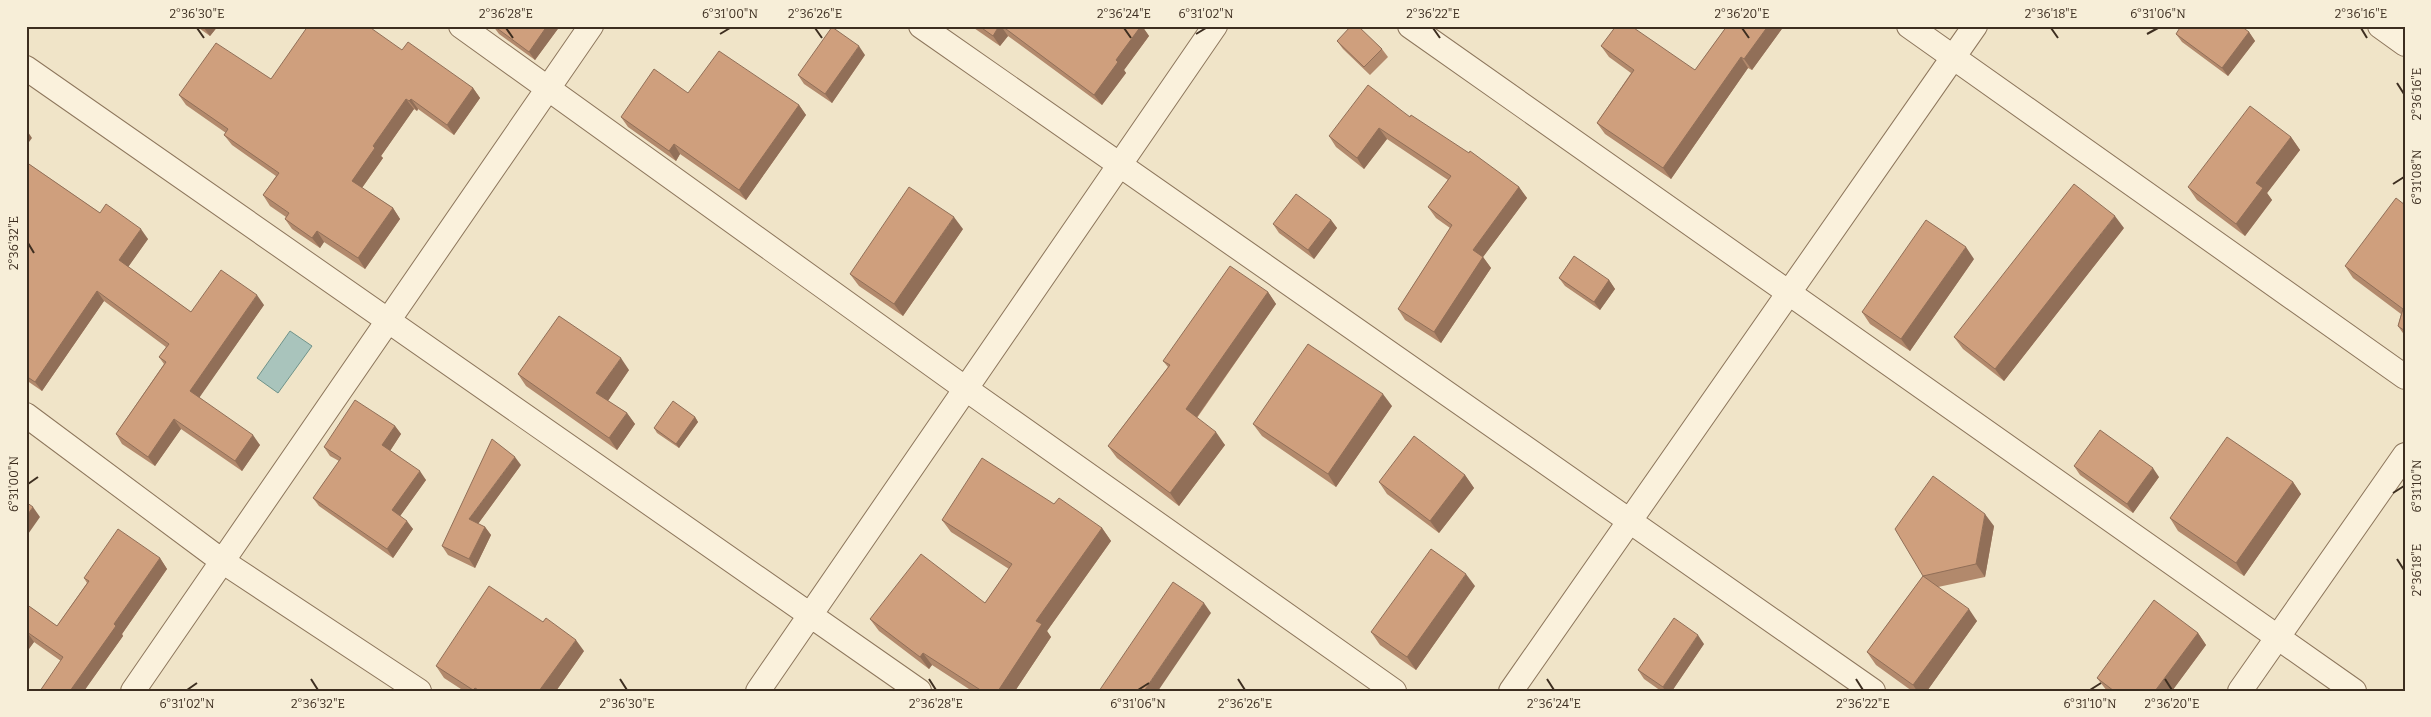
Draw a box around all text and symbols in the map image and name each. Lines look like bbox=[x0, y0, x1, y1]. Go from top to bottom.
text: 2°36'30"E bbox=[169, 7, 225, 21]
text: 2°36'28"E bbox=[479, 7, 533, 21]
text: 6°31'00"N bbox=[702, 7, 758, 21]
text: 2°36'26"E bbox=[788, 7, 842, 21]
text: 2°36'24"E bbox=[1097, 7, 1151, 21]
text: 6°31'02"N bbox=[1179, 7, 1234, 21]
text: 2°36'22"E bbox=[1406, 7, 1460, 21]
text: 2°36'20"E bbox=[1715, 7, 1769, 21]
text: 2°36'18"E bbox=[2025, 7, 2077, 21]
text: 6°31'06"N bbox=[2130, 7, 2186, 21]
text: 2°36'16"E bbox=[2335, 7, 2387, 21]
text: 2°36'16"E bbox=[2410, 68, 2424, 120]
text: 6°31'08"N bbox=[2410, 149, 2424, 205]
text: 2°36'32"E bbox=[7, 216, 21, 270]
text: 6°31'00"N bbox=[7, 456, 21, 512]
text: 6°31'10"N bbox=[2410, 459, 2424, 513]
text: 2°36'18"E bbox=[2410, 544, 2424, 596]
text: 6°31'02"N bbox=[160, 697, 215, 711]
text: 2°36'32"E bbox=[291, 697, 345, 711]
text: 2°36'30"E bbox=[599, 697, 655, 711]
text: 2°36'28"E bbox=[909, 697, 963, 711]
text: 6°31'06"N bbox=[1110, 697, 1166, 711]
text: 2°36'26"E bbox=[1218, 697, 1272, 711]
text: 2°36'24"E bbox=[1527, 697, 1581, 711]
text: 2°36'22"E bbox=[1836, 697, 1890, 711]
text: 6°31'10"N bbox=[2063, 697, 2117, 711]
text: 2°36'20"E bbox=[2145, 697, 2199, 711]

